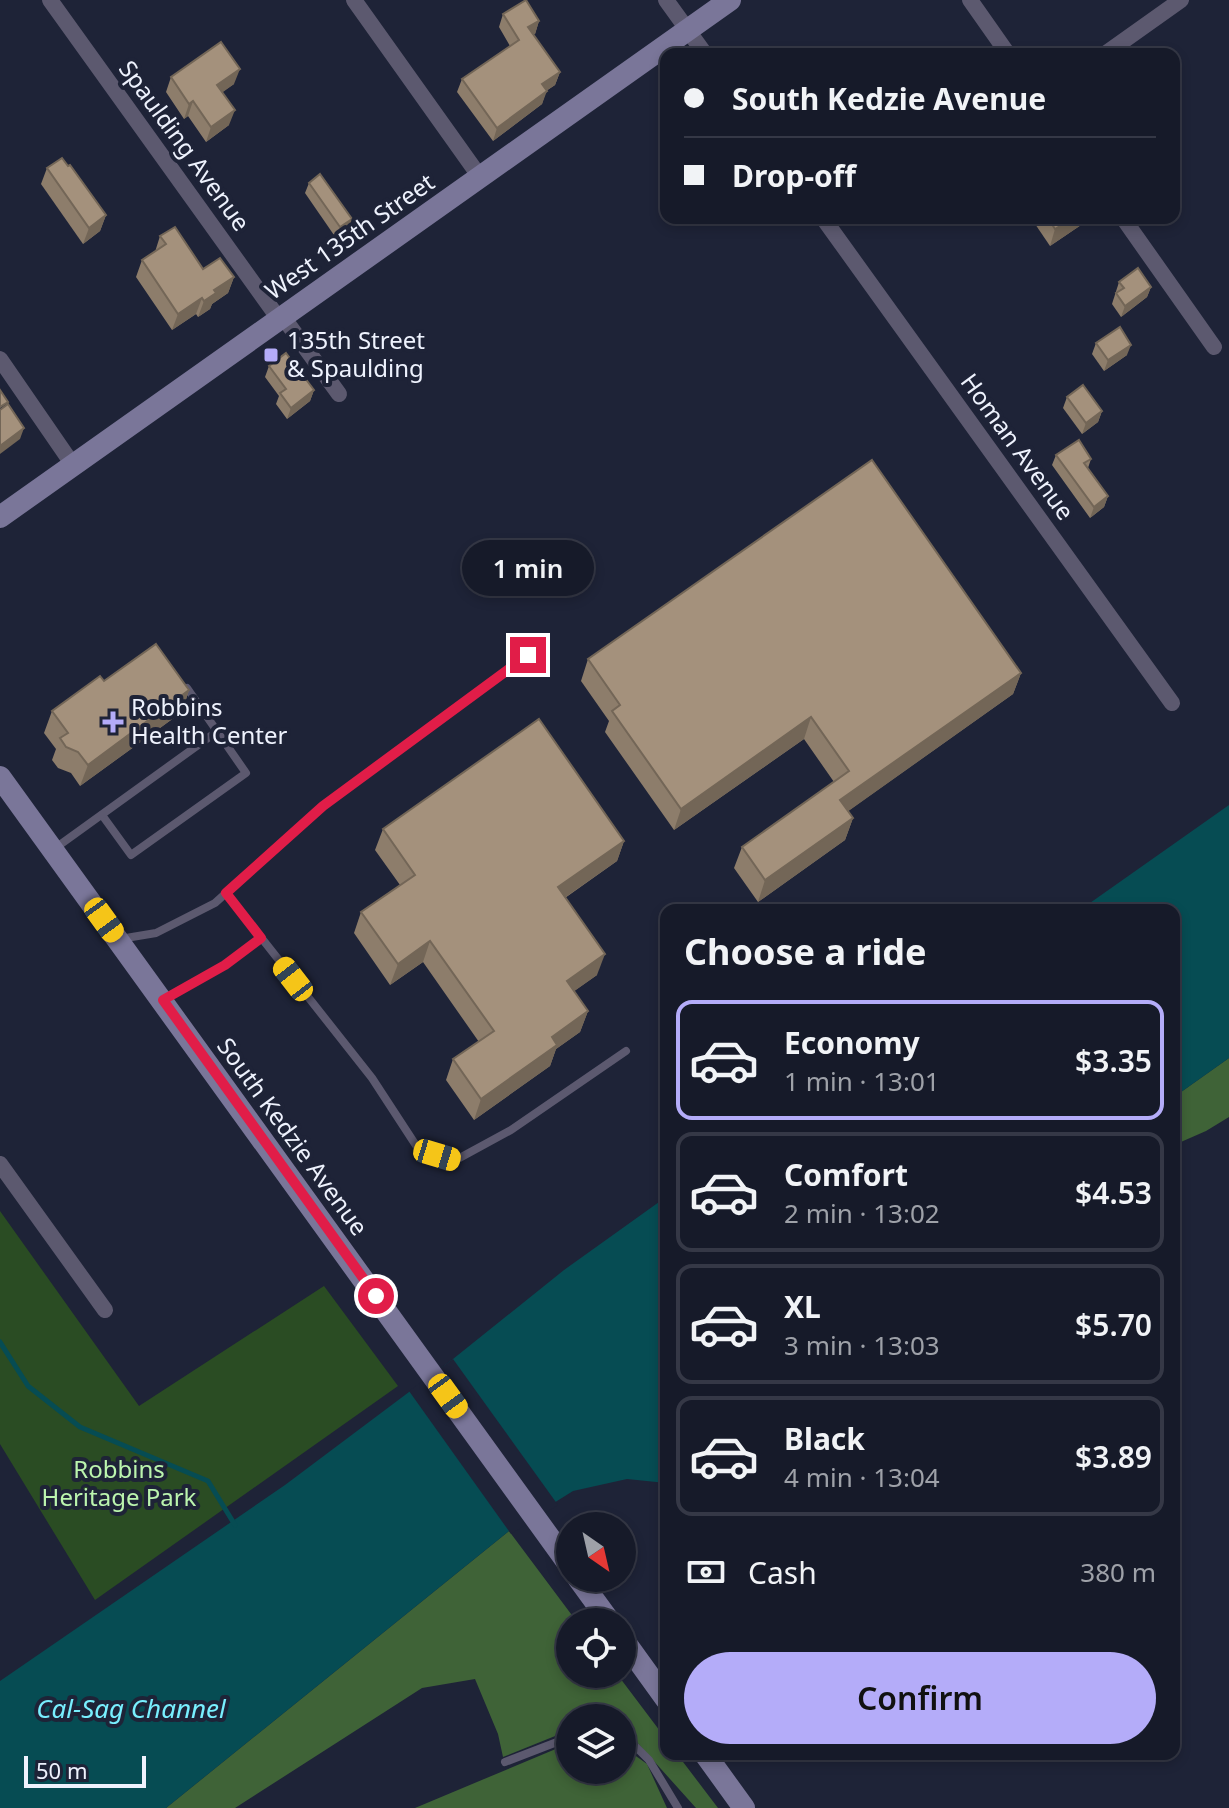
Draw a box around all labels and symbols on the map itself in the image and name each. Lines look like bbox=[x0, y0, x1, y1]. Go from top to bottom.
street label: Spaulding Avenue bbox=[112, 53, 258, 237]
street label: West 135th Street bbox=[258, 165, 441, 307]
place label: 135th Street & Spaulding bbox=[287, 323, 425, 384]
marker: 135th Street & Spaulding bbox=[262, 346, 280, 364]
street label: Homan Avenue bbox=[954, 366, 1083, 526]
callout: 1 min bbox=[462, 539, 594, 595]
route end bbox=[510, 637, 546, 673]
place label: Robbins Health Center bbox=[131, 690, 287, 751]
marker: Robbins Health Center bbox=[102, 711, 124, 733]
car bbox=[80, 894, 128, 946]
car bbox=[269, 953, 317, 1005]
street label: South Kedzie Avenue bbox=[210, 1031, 376, 1242]
car bbox=[411, 1137, 463, 1173]
route start bbox=[358, 1278, 394, 1314]
car bbox=[424, 1370, 472, 1422]
park label: Robbins Heritage Park bbox=[42, 1452, 197, 1513]
north arrow bbox=[556, 1512, 636, 1592]
water label: Cal-Sag Channel bbox=[36, 1690, 227, 1726]
scale bar bbox=[24, 1752, 146, 1788]

